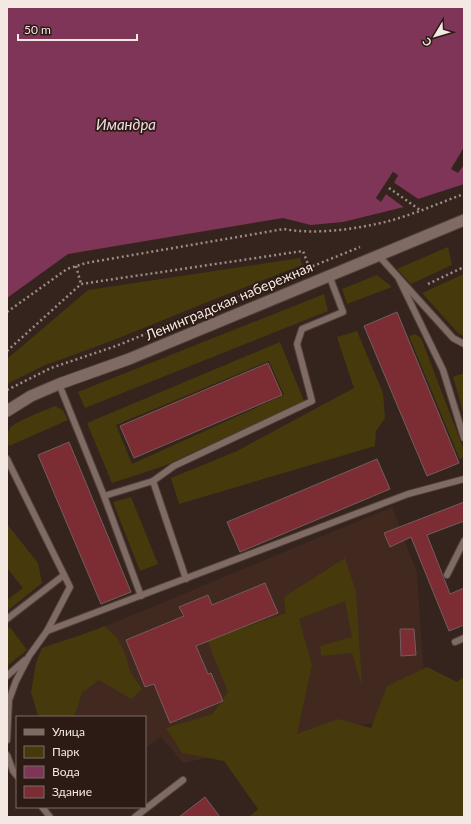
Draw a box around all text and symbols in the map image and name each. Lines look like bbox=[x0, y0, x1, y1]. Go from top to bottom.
scale bar bbox=[18, 16, 137, 42]
north arrow bbox=[415, 16, 455, 56]
text: 50 m bbox=[24, 22, 51, 37]
text: С bbox=[419, 35, 434, 49]
water label: Имандра bbox=[96, 115, 156, 133]
street label: Ленинградская набережная bbox=[142, 258, 315, 344]
legend bbox=[16, 716, 146, 808]
text: Улица bbox=[52, 724, 85, 739]
text: Парк bbox=[52, 744, 80, 759]
text: Вода bbox=[52, 764, 80, 779]
text: Здание bbox=[52, 784, 92, 799]

